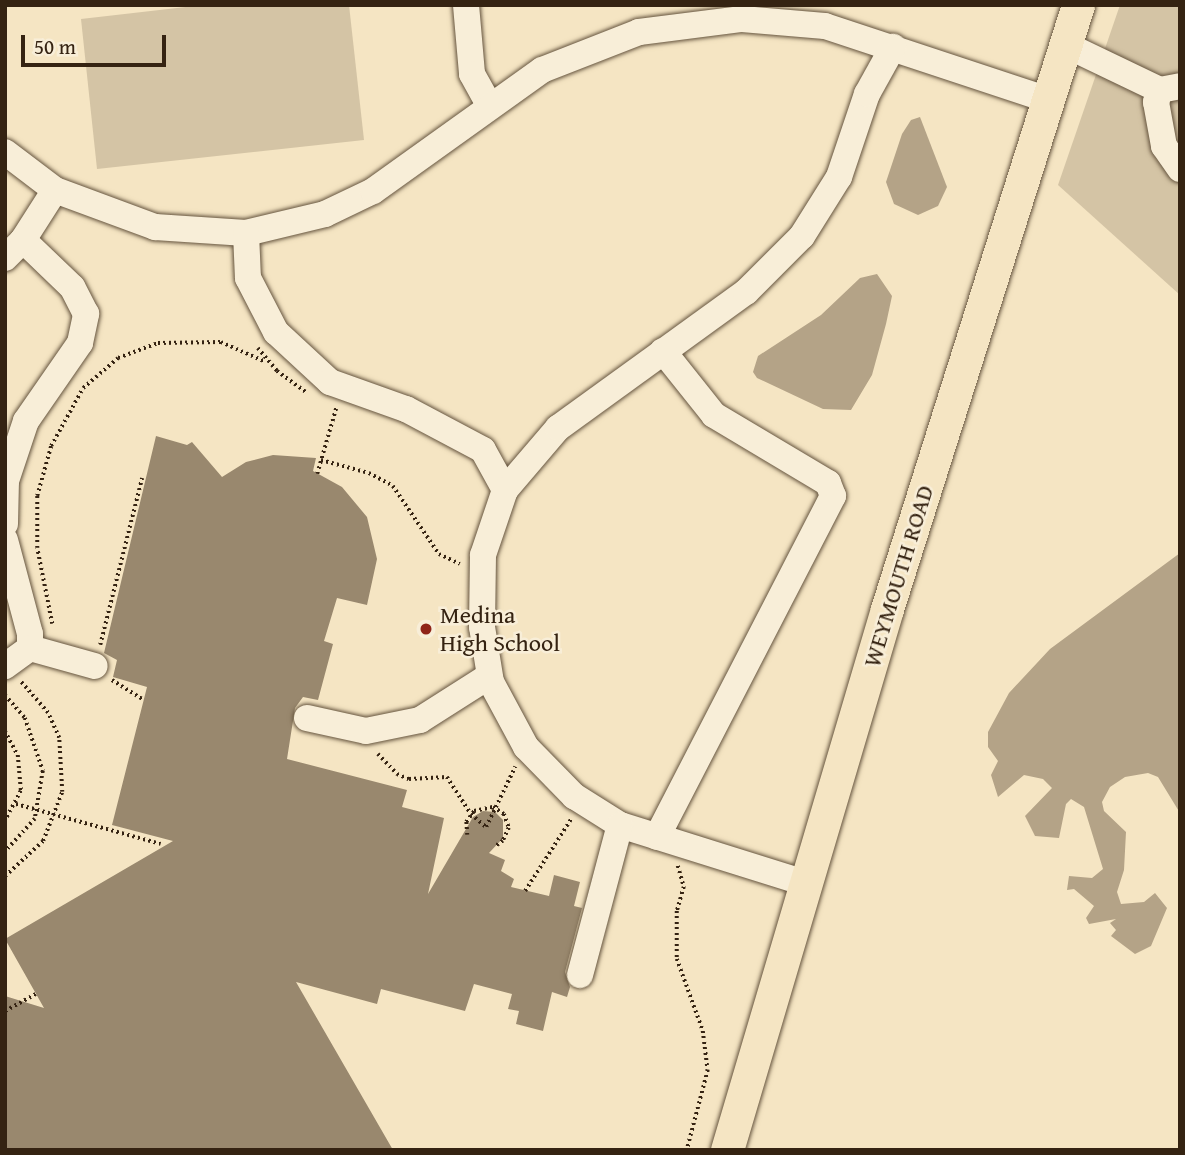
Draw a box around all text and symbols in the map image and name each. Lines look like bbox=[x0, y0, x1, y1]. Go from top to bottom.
scale bar bbox=[24, 21, 170, 65]
text: 50 m bbox=[34, 31, 76, 62]
street label: WEYMOUTH ROAD bbox=[857, 482, 939, 670]
place label: Medina High School bbox=[440, 601, 560, 657]
marker: Medina High School bbox=[418, 621, 434, 637]

